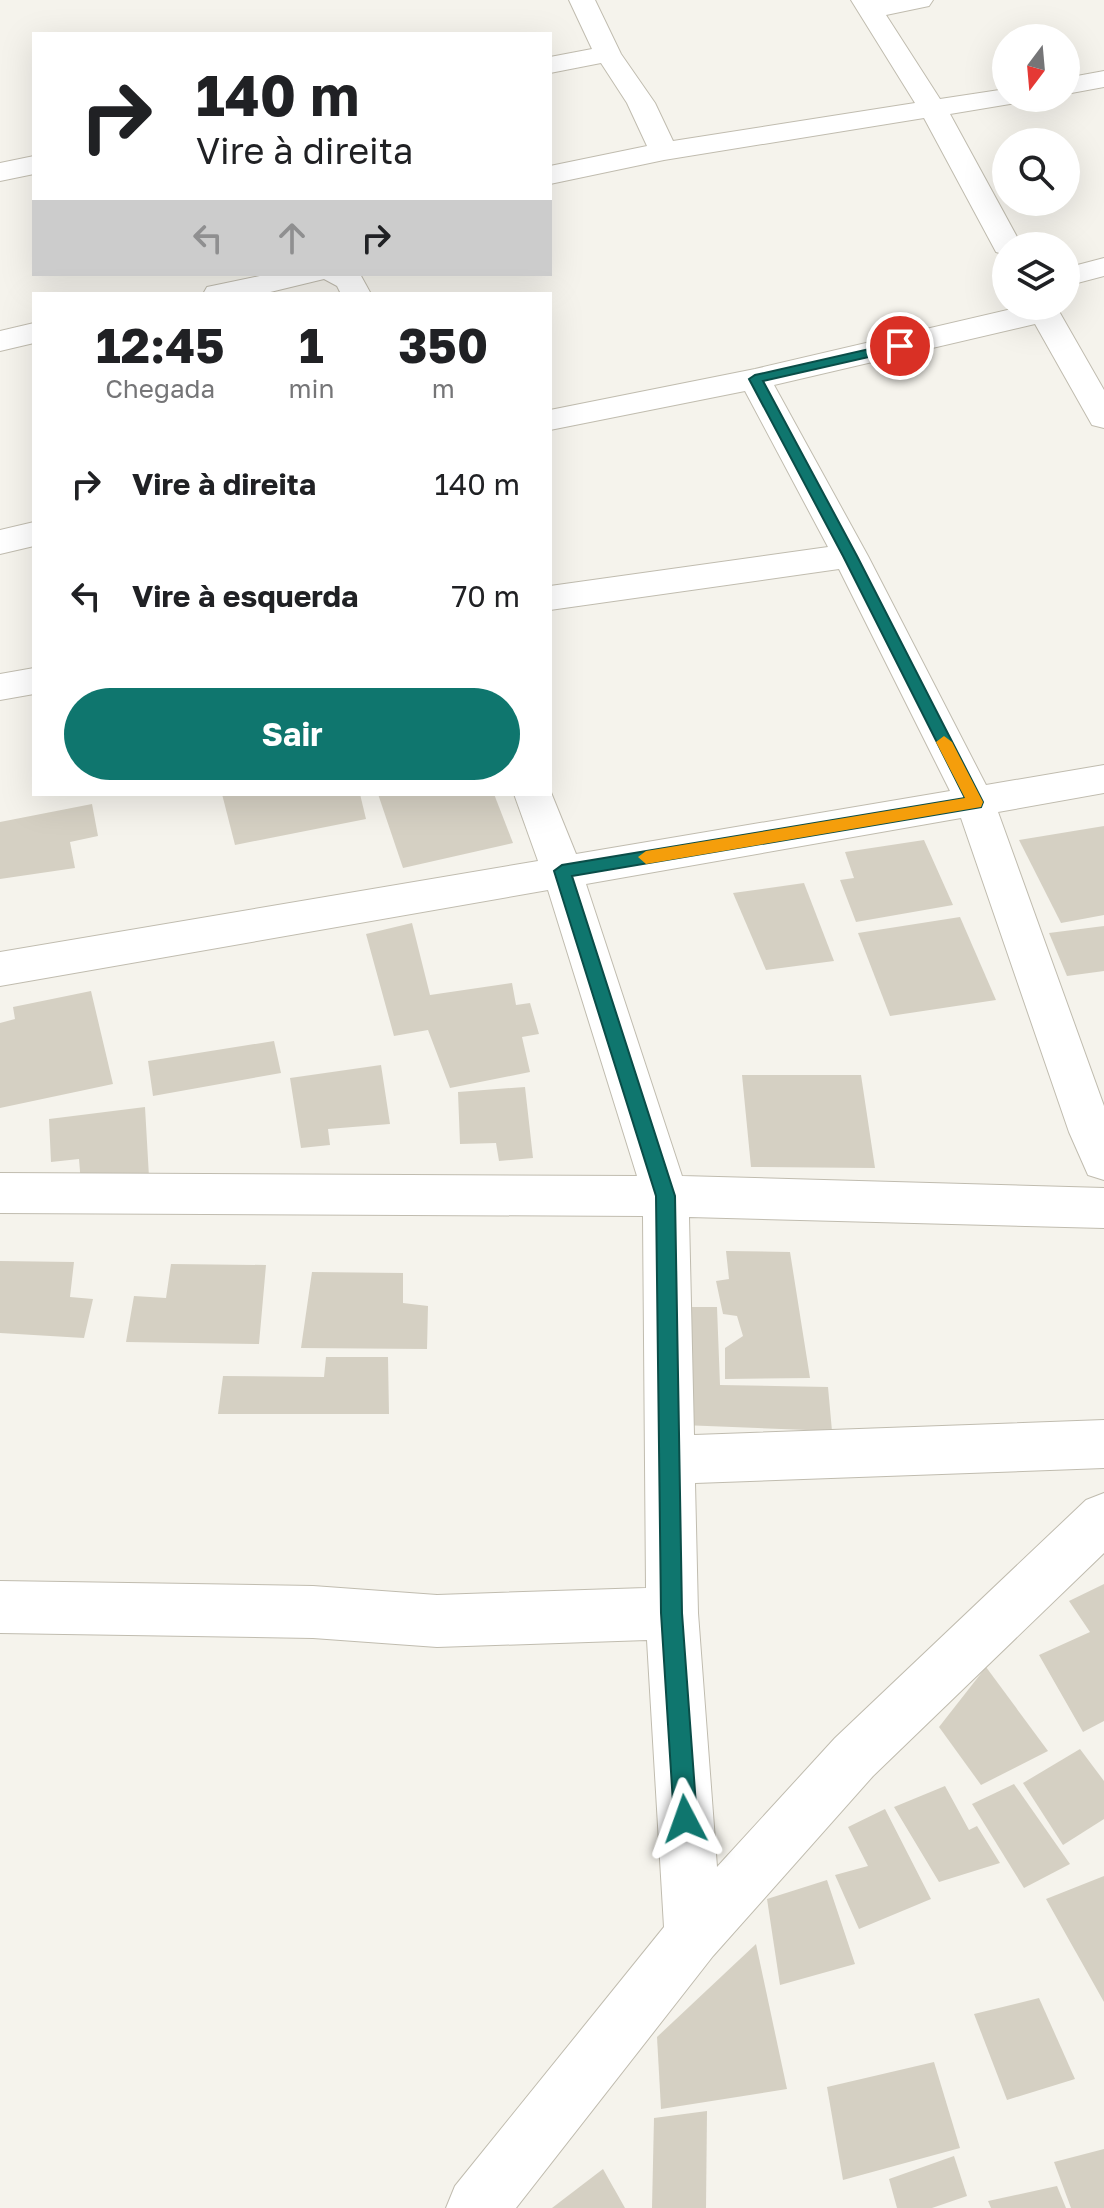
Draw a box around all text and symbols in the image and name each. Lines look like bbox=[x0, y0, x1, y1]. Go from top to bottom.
north arrow bbox=[992, 24, 1080, 112]
map controls bbox=[992, 24, 1080, 320]
text: 140 m bbox=[196, 61, 359, 128]
icon: right bbox=[64, 64, 168, 168]
button: search bbox=[992, 128, 1080, 216]
text: Vire à direita bbox=[196, 129, 413, 172]
icon: left bbox=[186, 216, 230, 260]
icon: ahead bbox=[270, 216, 314, 260]
icon: right bbox=[354, 216, 398, 260]
button: layers bbox=[992, 232, 1080, 320]
pin bbox=[866, 312, 934, 380]
text: 12:45 bbox=[96, 316, 225, 374]
text: 1 bbox=[299, 316, 324, 374]
text: 350 bbox=[398, 316, 488, 374]
icon: arrive bbox=[878, 324, 922, 368]
text: Chegada bbox=[105, 373, 215, 404]
text: min bbox=[288, 373, 334, 404]
text: m bbox=[432, 373, 455, 404]
icon: right bbox=[64, 462, 108, 506]
text: Vire à direita bbox=[132, 466, 316, 502]
text: 140 m bbox=[435, 466, 520, 502]
icon: left bbox=[64, 574, 108, 618]
text: Vire à esquerda bbox=[132, 578, 358, 614]
text: 70 m bbox=[451, 578, 520, 614]
button: Sair bbox=[64, 688, 520, 780]
position arrow bbox=[643, 1777, 727, 1861]

